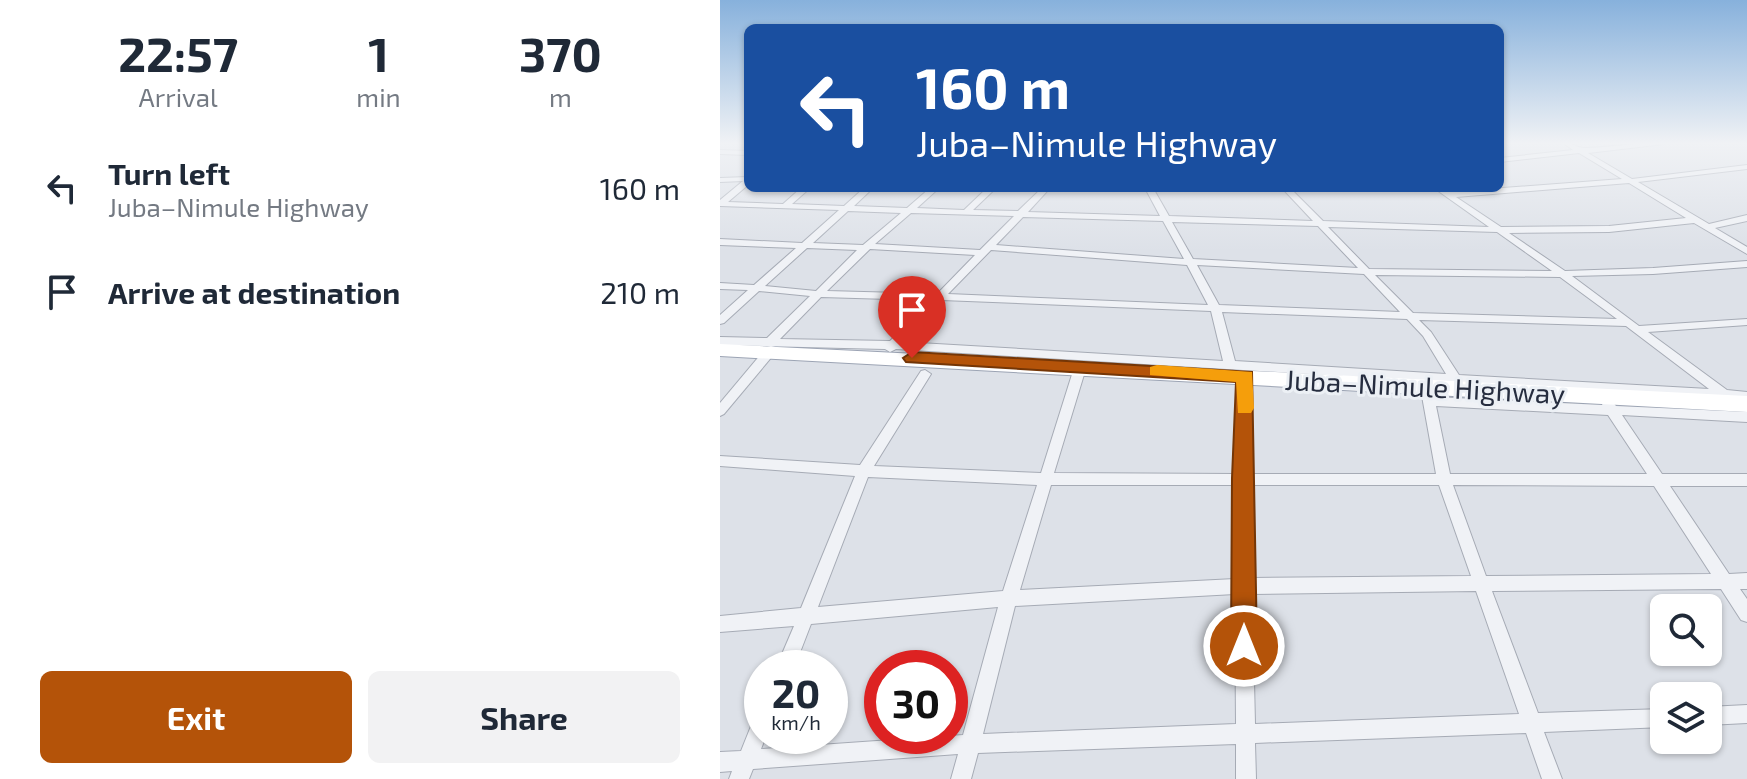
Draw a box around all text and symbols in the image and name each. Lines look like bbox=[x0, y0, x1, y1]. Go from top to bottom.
text: 22:57 bbox=[118, 24, 238, 82]
text: 1 bbox=[368, 24, 389, 82]
text: 370 bbox=[519, 24, 602, 82]
text: 160 m bbox=[916, 53, 1070, 120]
icon: left bbox=[784, 56, 888, 160]
text: Arrival bbox=[139, 81, 218, 112]
text: min bbox=[356, 81, 401, 112]
text: m bbox=[549, 81, 572, 112]
text: Juba–Nimule Highway bbox=[916, 121, 1277, 164]
text: Turn left bbox=[108, 155, 230, 191]
icon: left bbox=[40, 166, 84, 210]
text: 160 m bbox=[600, 170, 680, 206]
text: Juba–Nimule Highway bbox=[108, 191, 369, 222]
icon: arrive bbox=[40, 270, 84, 314]
text: Arrive at destination bbox=[108, 274, 400, 310]
text: 210 m bbox=[600, 274, 680, 310]
pin bbox=[878, 276, 946, 358]
icon: arrive bbox=[890, 288, 934, 332]
street label: Juba–Nimule Highway bbox=[1284, 362, 1566, 410]
map controls bbox=[1650, 594, 1722, 754]
button: search bbox=[1650, 594, 1722, 666]
position arrow bbox=[1202, 604, 1286, 688]
speed limit sign: 30 bbox=[864, 650, 968, 754]
text: 20 bbox=[772, 668, 820, 716]
button: Exit bbox=[40, 671, 352, 763]
button: Share bbox=[368, 671, 680, 763]
button: layers bbox=[1650, 682, 1722, 754]
text: km/h bbox=[771, 710, 821, 734]

